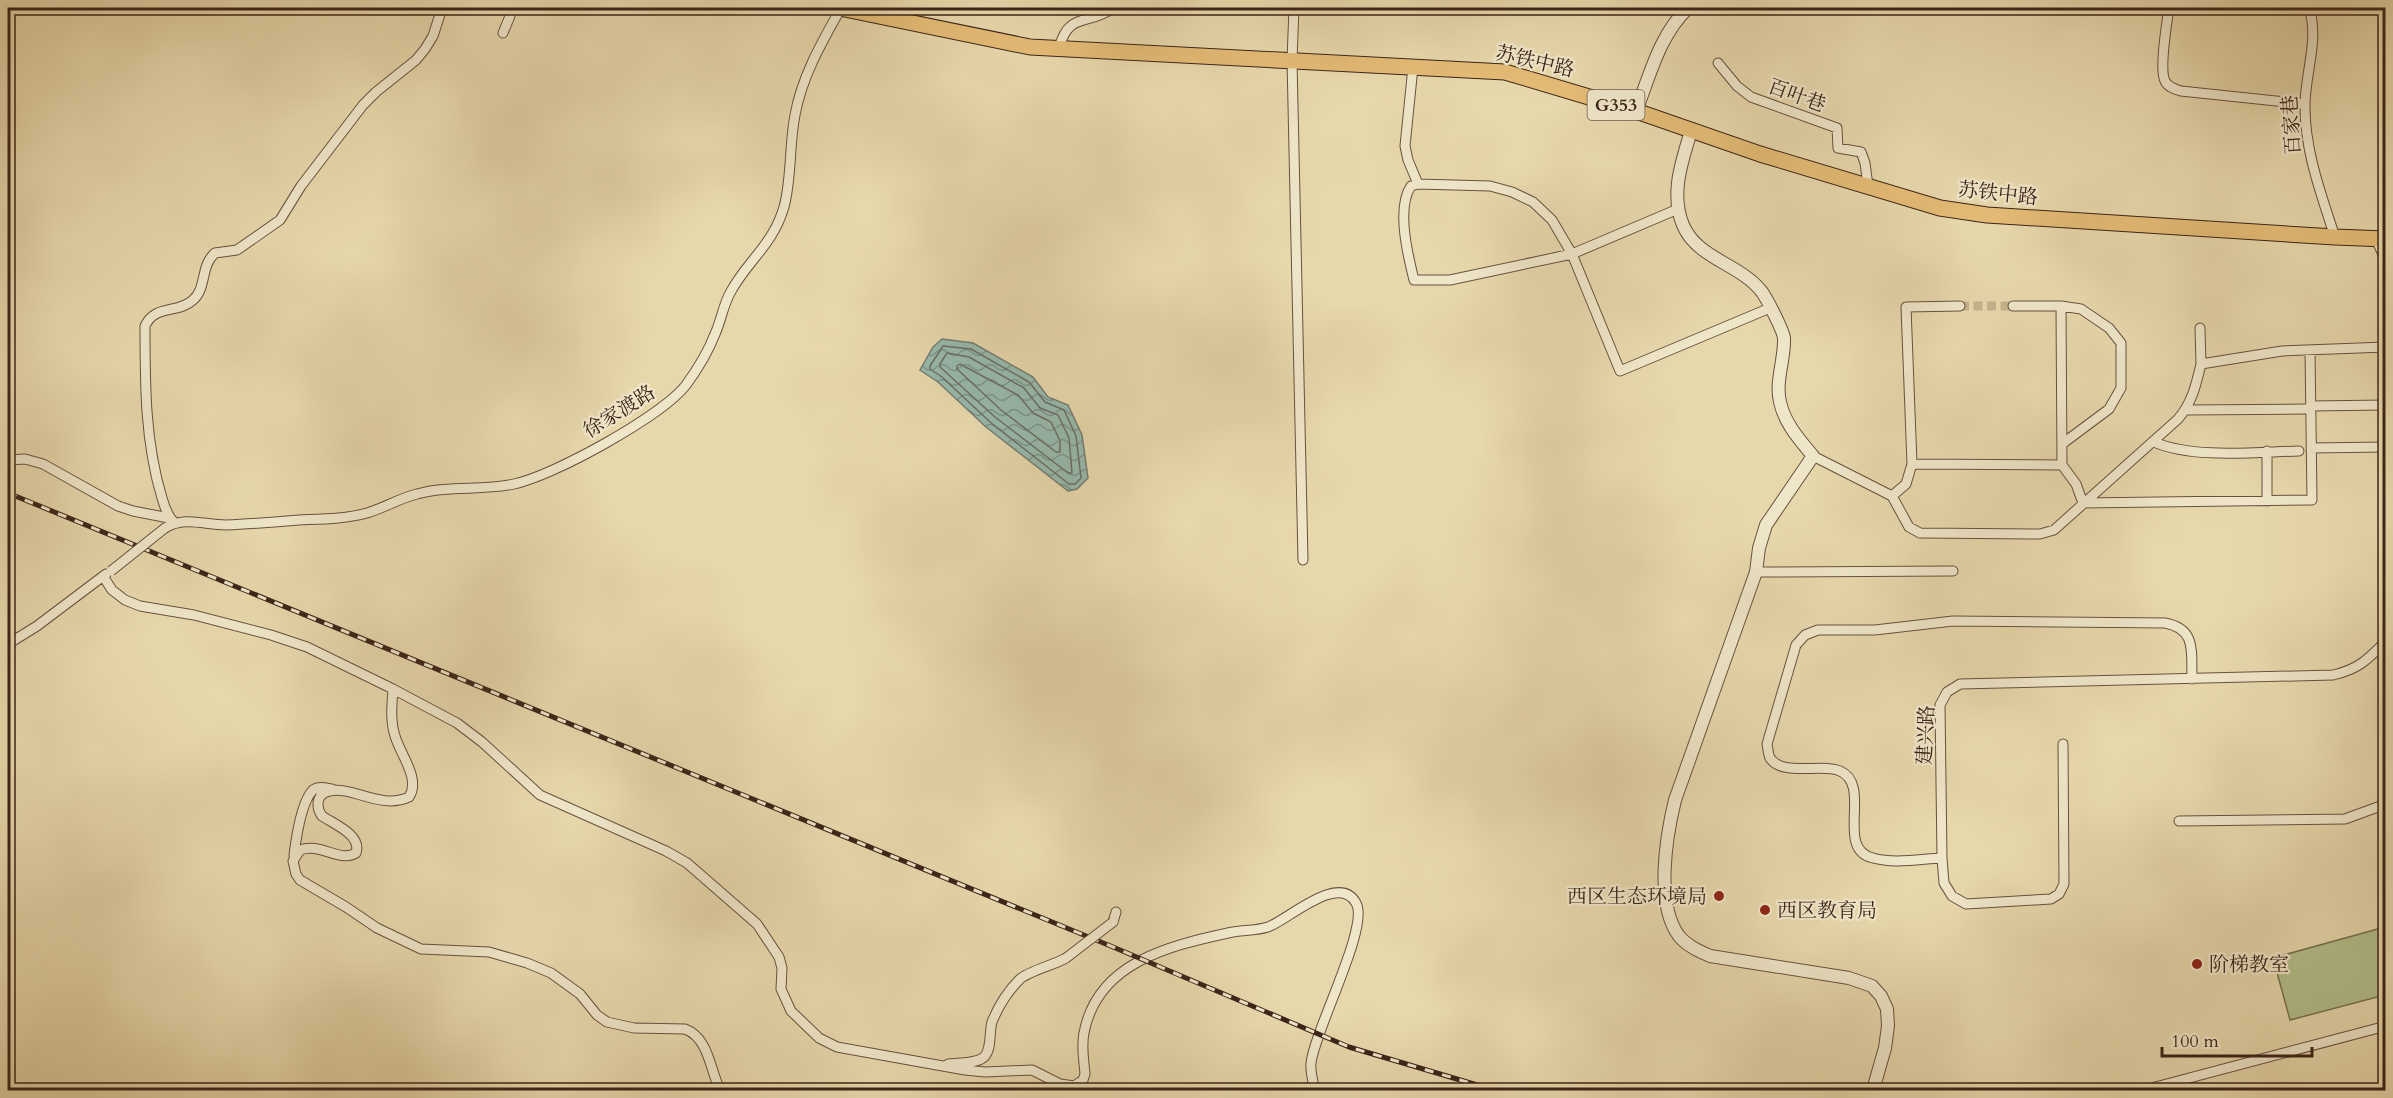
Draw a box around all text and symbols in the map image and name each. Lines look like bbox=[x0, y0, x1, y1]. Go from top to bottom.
street label: 苏铁中路 bbox=[1493, 39, 1577, 84]
street label: 百叶巷 bbox=[1764, 73, 1830, 118]
road number: G353 bbox=[1588, 90, 1644, 120]
street label: 百家巷 bbox=[2276, 94, 2307, 156]
street label: 苏铁中路 bbox=[1957, 176, 2039, 211]
street label: 徐家渡路 bbox=[578, 379, 660, 444]
street label: 建兴路 bbox=[1910, 704, 1941, 766]
place label: 西区生态环境局 bbox=[1567, 883, 1707, 910]
marker: 西区生态环境局 bbox=[1712, 889, 1726, 903]
place label: 西区教育局 bbox=[1777, 897, 1877, 924]
marker: 西区教育局 bbox=[1758, 903, 1772, 917]
place label: 阶梯教室 bbox=[2209, 951, 2289, 978]
marker: 阶梯教室 bbox=[2190, 957, 2204, 971]
scale bar bbox=[2162, 1020, 2312, 1058]
text: 100 m bbox=[2171, 1029, 2219, 1054]

